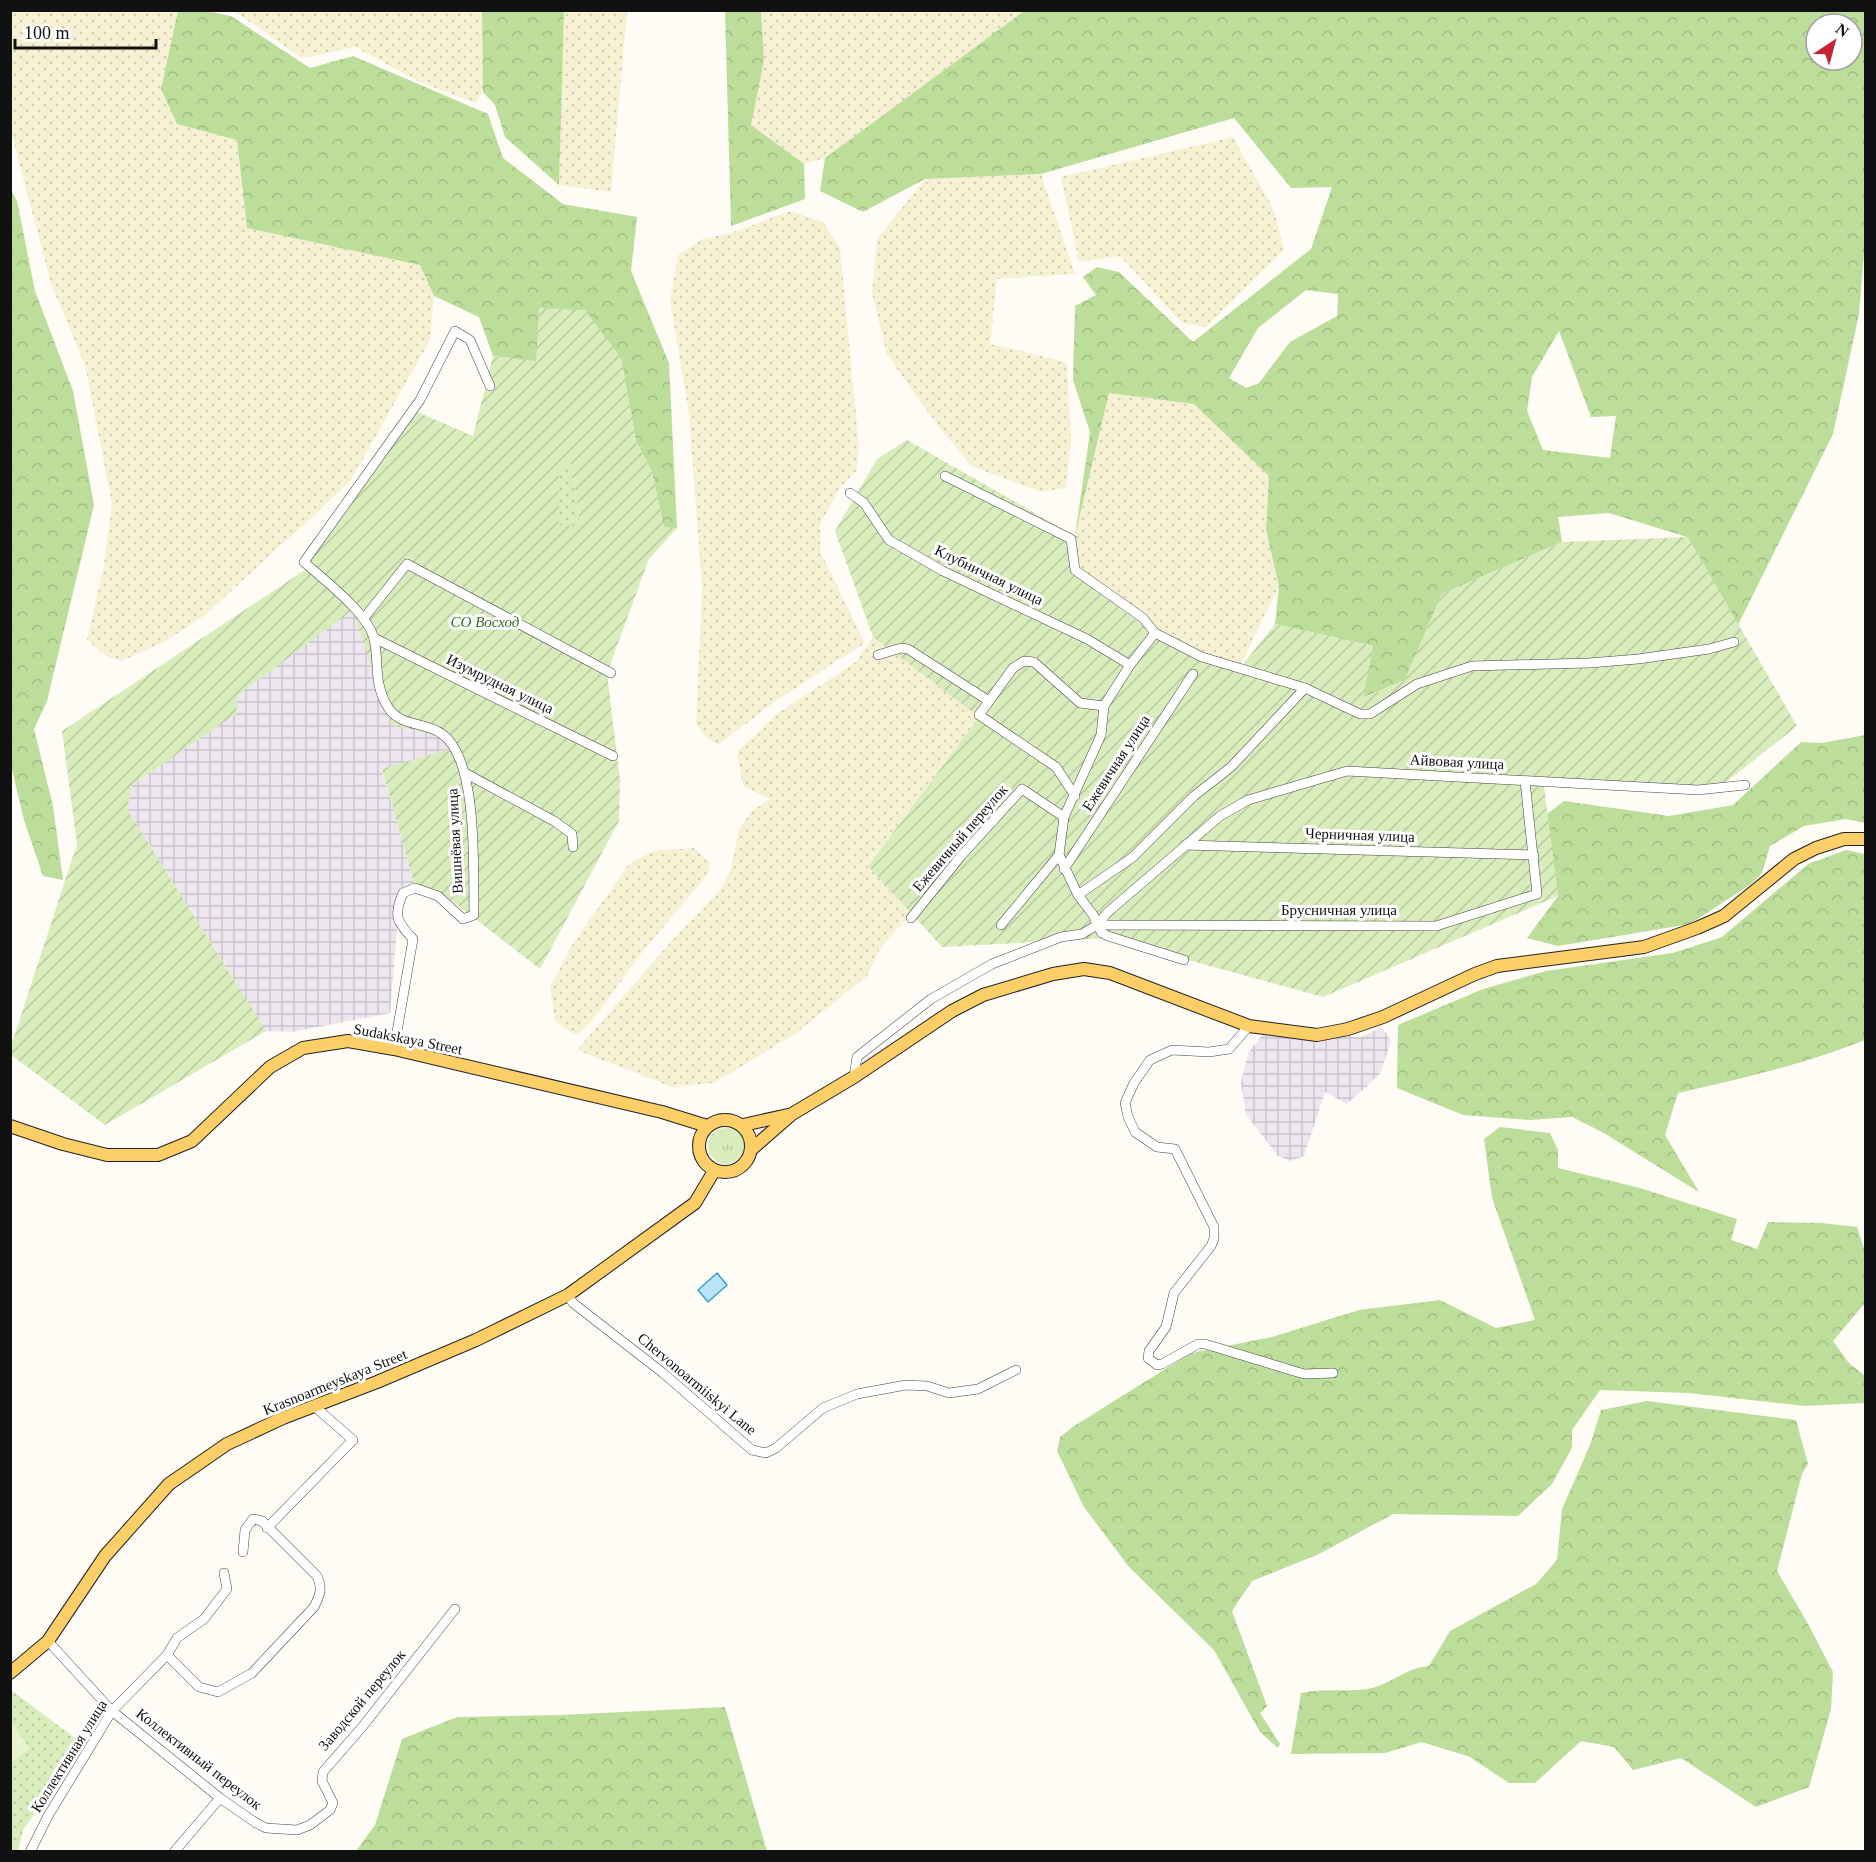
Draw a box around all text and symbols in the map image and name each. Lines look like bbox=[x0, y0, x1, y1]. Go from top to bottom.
scale bar bbox=[15, 12, 156, 50]
north arrow bbox=[1804, 12, 1864, 72]
text: N bbox=[1833, 20, 1853, 41]
text: 100 m bbox=[24, 23, 70, 43]
street label: Клубничная улица bbox=[932, 542, 1046, 608]
park label: СО Восход bbox=[451, 614, 520, 630]
street label: Изумрудная улица bbox=[444, 651, 556, 717]
street label: Ежевичная улица bbox=[1079, 712, 1153, 814]
street label: Айвовая улица bbox=[1409, 752, 1505, 772]
street label: Ежевичный переулок bbox=[909, 781, 1011, 895]
street label: Вишнёвая улица bbox=[444, 788, 466, 894]
street label: Черничная улица bbox=[1305, 825, 1416, 845]
street label: Брусничная улица bbox=[1281, 902, 1397, 918]
street label: Sudakskaya Street bbox=[352, 1021, 465, 1058]
street label: Chervonoarmiiskyi Lane bbox=[635, 1330, 760, 1438]
street label: Krasnoarmeyskaya Street bbox=[261, 1345, 410, 1418]
street label: Заводской переулок bbox=[315, 1646, 409, 1753]
street label: Коллективная улица bbox=[28, 1697, 110, 1815]
street label: Коллективный переулок bbox=[133, 1705, 265, 1813]

